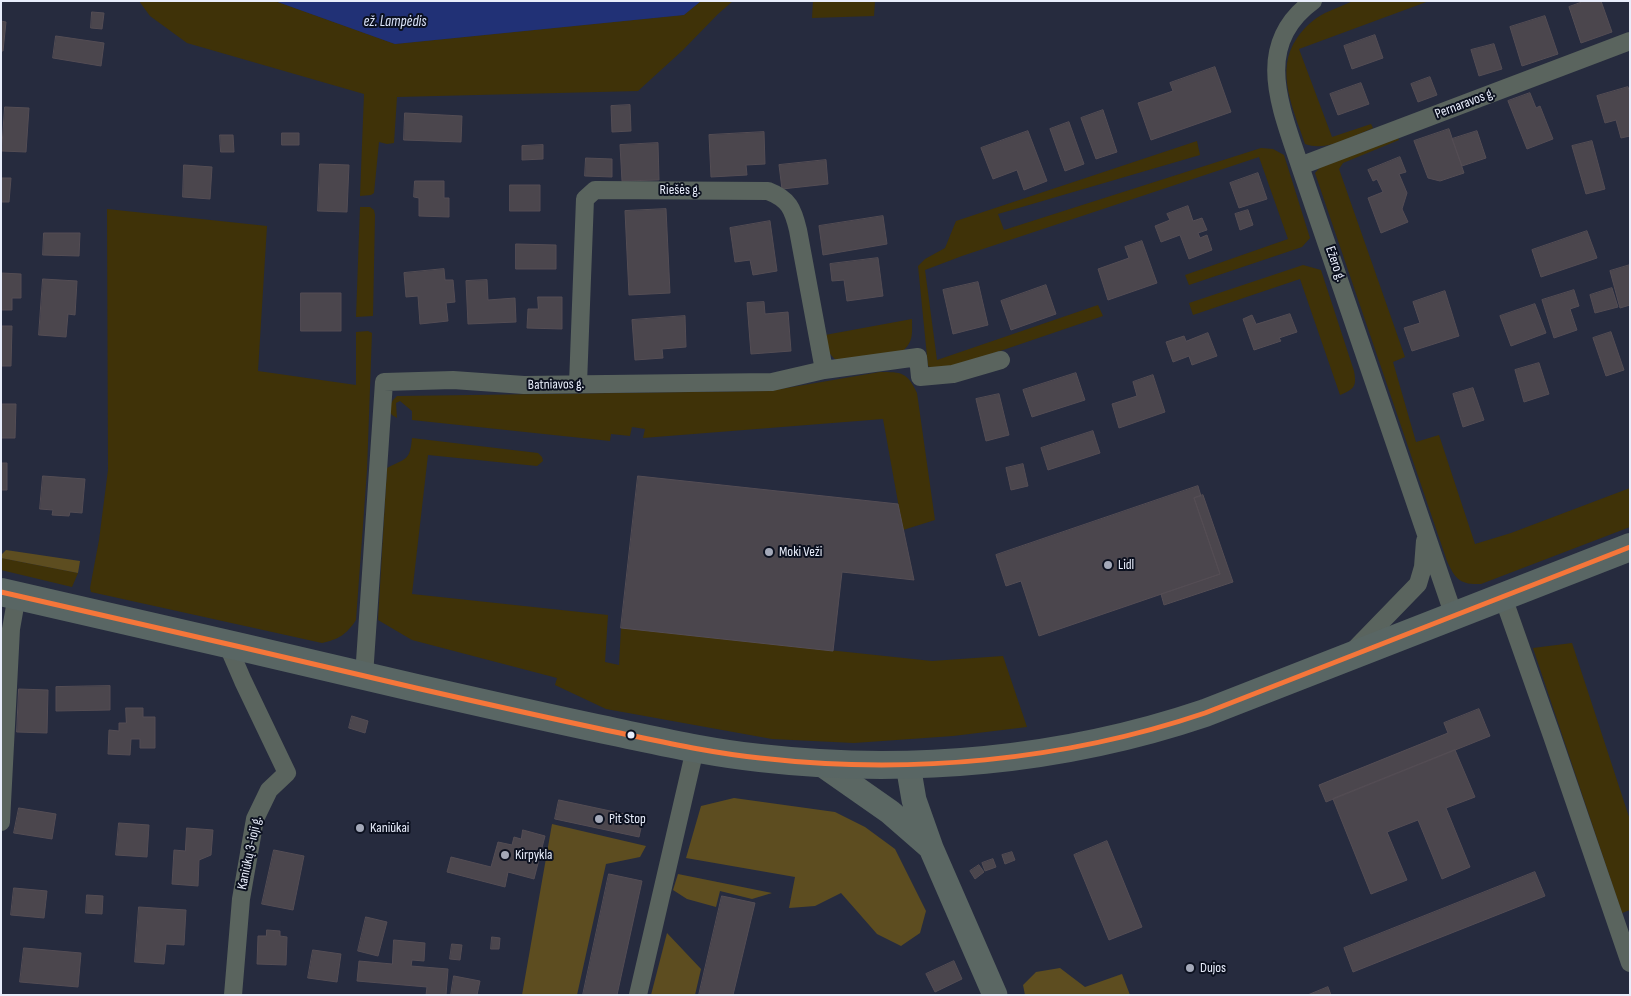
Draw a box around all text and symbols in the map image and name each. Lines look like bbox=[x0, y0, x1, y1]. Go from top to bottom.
water label: ež. Lampėdis bbox=[363, 13, 427, 31]
street label: Pernaravos g. bbox=[1433, 85, 1497, 123]
street label: Riešės g. bbox=[660, 182, 700, 198]
street label: Ežero g. bbox=[1321, 244, 1349, 284]
street label: Batniavos g. bbox=[528, 376, 584, 394]
place label: Moki Veži bbox=[779, 544, 822, 560]
marker: Moki Veži bbox=[763, 546, 775, 558]
place label: Lidl bbox=[1118, 557, 1134, 573]
marker: Lidl bbox=[1102, 559, 1114, 571]
unlabelled marker bbox=[626, 730, 636, 740]
place label: Pit Stop bbox=[609, 811, 646, 827]
marker: Pit Stop bbox=[593, 813, 605, 825]
street label: Kaniūkų 3-ioji g. bbox=[234, 815, 266, 891]
place label: Kaniūkai bbox=[370, 820, 409, 836]
marker: Kaniūkai bbox=[354, 822, 366, 834]
place label: Kirpykla bbox=[515, 847, 552, 863]
marker: Kirpykla bbox=[499, 849, 511, 861]
place label: Dujos bbox=[1200, 960, 1226, 976]
marker: Dujos bbox=[1184, 962, 1196, 974]

